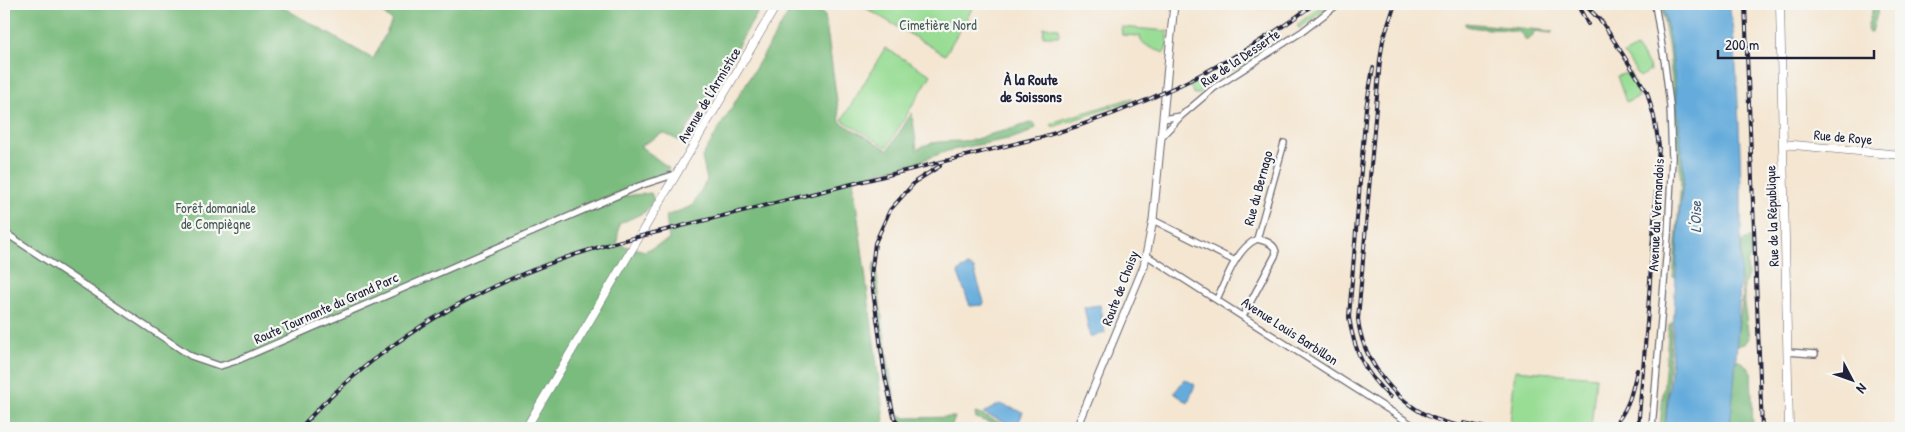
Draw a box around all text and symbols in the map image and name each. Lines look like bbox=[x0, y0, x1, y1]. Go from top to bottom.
park label: Cimetière Nord bbox=[899, 15, 977, 34]
street label: Rue de la Desserte bbox=[1196, 24, 1283, 91]
scale bar bbox=[1718, 28, 1874, 60]
text: 200 m bbox=[1725, 34, 1759, 55]
street label: Avenue de l'Armistice bbox=[673, 43, 745, 146]
district label: À la Route de Soissons bbox=[1000, 69, 1062, 107]
street label: Rue de Roye bbox=[1813, 124, 1873, 150]
street label: Rue du Bernago bbox=[1238, 148, 1278, 228]
street label: Avenue du Vermandois bbox=[1643, 158, 1668, 272]
street label: Rue de la République bbox=[1760, 165, 1784, 267]
park label: Forêt domaniale de Compiègne bbox=[175, 198, 257, 234]
water label: L'Oise bbox=[1685, 200, 1706, 233]
street label: Route de Choisy bbox=[1096, 247, 1144, 329]
street label: Route Tournante du Grand Parc bbox=[251, 267, 401, 348]
street label: Avenue Louis Barbillon bbox=[1238, 292, 1342, 369]
north arrow bbox=[1828, 354, 1878, 404]
text: N bbox=[1852, 380, 1872, 398]

